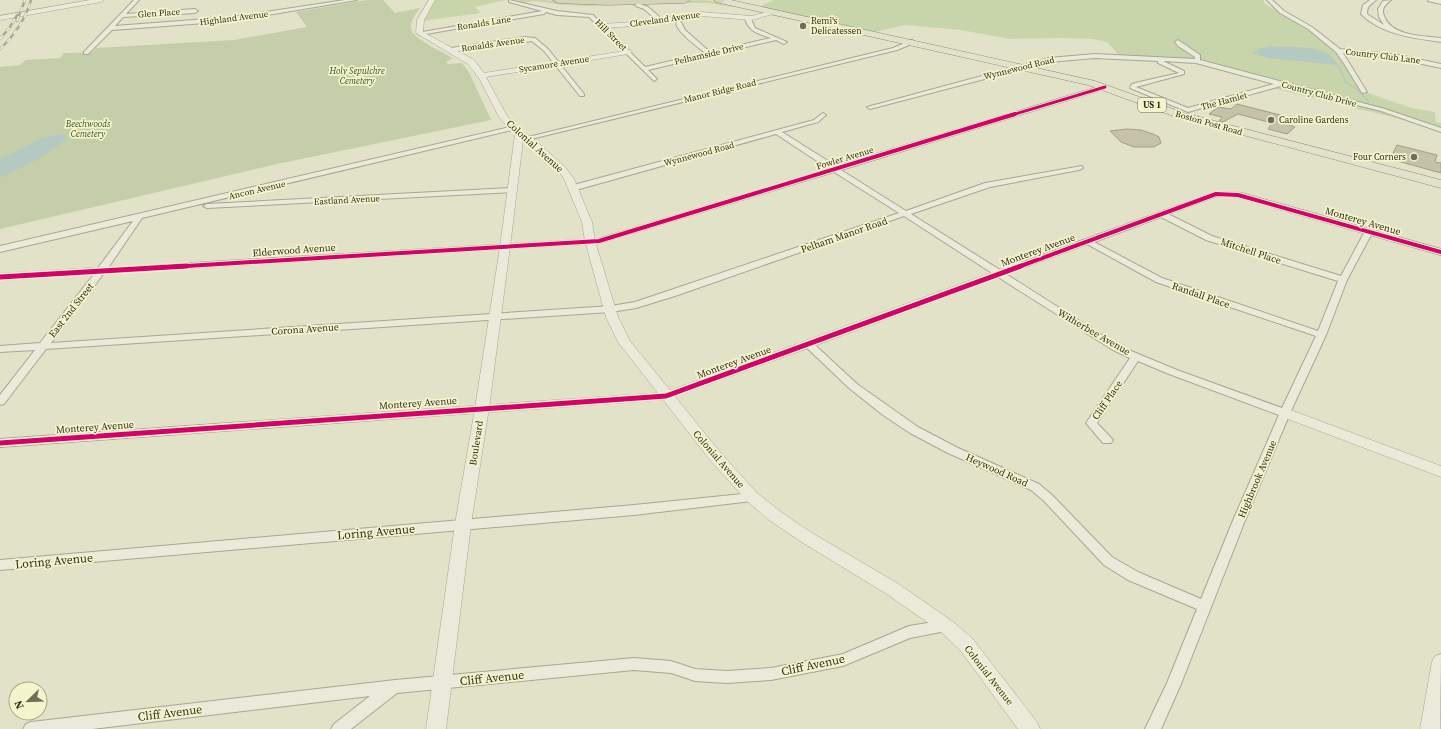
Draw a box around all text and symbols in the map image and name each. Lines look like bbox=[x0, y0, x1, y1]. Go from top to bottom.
street label: Glen Place bbox=[137, 6, 181, 20]
street label: Highland Avenue bbox=[199, 8, 269, 28]
street label: Cleveland Avenue bbox=[629, 8, 701, 30]
street label: Ronalds Lane bbox=[456, 13, 512, 33]
place label: Remi's Delicatessen bbox=[811, 15, 862, 37]
street label: Hill Street bbox=[592, 16, 630, 54]
marker: Remi's Delicatessen bbox=[798, 21, 808, 31]
street label: Ronalds Avenue bbox=[460, 34, 526, 54]
street label: Pelhamside Drive bbox=[673, 40, 745, 68]
street label: Country Club Lane bbox=[1345, 45, 1422, 67]
street label: Sycamore Avenue bbox=[518, 52, 590, 75]
street label: Wynnewood Road bbox=[982, 53, 1056, 83]
park label: Holy Sepulchre Cemetery bbox=[328, 65, 385, 87]
street label: Manor Ridge Road bbox=[683, 76, 757, 106]
street label: Country Club Drive bbox=[1280, 78, 1358, 110]
street label: The Hamlet bbox=[1200, 89, 1248, 113]
road number: US 1 bbox=[1138, 98, 1166, 112]
street label: Boston Post Road bbox=[1174, 108, 1244, 138]
place label: Caroline Gardens bbox=[1279, 114, 1349, 126]
marker: Caroline Gardens bbox=[1266, 115, 1276, 125]
street label: Colonial Avenue bbox=[504, 117, 566, 175]
park label: Beechwoods Cemetery bbox=[65, 118, 111, 140]
street label: Wynnewood Road bbox=[662, 139, 736, 169]
street label: Fowler Avenue bbox=[815, 143, 875, 172]
place label: Four Corners bbox=[1353, 151, 1406, 163]
marker: Four Corners bbox=[1409, 152, 1419, 162]
street label: Ancon Avenue bbox=[227, 178, 287, 202]
street label: Eastland Avenue bbox=[314, 192, 381, 208]
street label: Monterey Avenue bbox=[1324, 204, 1402, 238]
street label: Pelham Manor Road bbox=[799, 214, 889, 256]
street label: Monterey Avenue bbox=[999, 231, 1077, 269]
street label: Mitchell Place bbox=[1219, 235, 1283, 267]
street label: Elderwood Avenue bbox=[252, 241, 336, 259]
street label: East 2nd Street bbox=[46, 279, 97, 340]
street label: Randall Place bbox=[1170, 279, 1232, 311]
street label: Witherbee Avenue bbox=[1055, 306, 1133, 358]
street label: Corona Avenue bbox=[271, 320, 339, 338]
street label: Monterey Avenue bbox=[695, 343, 773, 381]
street label: Cliff Place bbox=[1089, 378, 1125, 422]
street label: Monterey Avenue bbox=[379, 394, 457, 412]
street label: Monterey Avenue bbox=[56, 418, 134, 436]
street label: Boulevard bbox=[466, 419, 486, 466]
street label: Colonial Avenue bbox=[690, 427, 748, 491]
street label: Highbrook Avenue bbox=[1235, 438, 1279, 520]
street label: Heywood Road bbox=[964, 450, 1031, 490]
street label: Loring Avenue bbox=[336, 521, 416, 543]
street label: Loring Avenue bbox=[14, 550, 94, 572]
street label: Colonial Avenue bbox=[962, 642, 1016, 708]
street label: Cliff Avenue bbox=[780, 650, 846, 680]
street label: Cliff Avenue bbox=[459, 667, 525, 689]
north arrow bbox=[8, 681, 48, 721]
text: N bbox=[11, 698, 28, 711]
street label: Cliff Avenue bbox=[137, 701, 203, 725]

